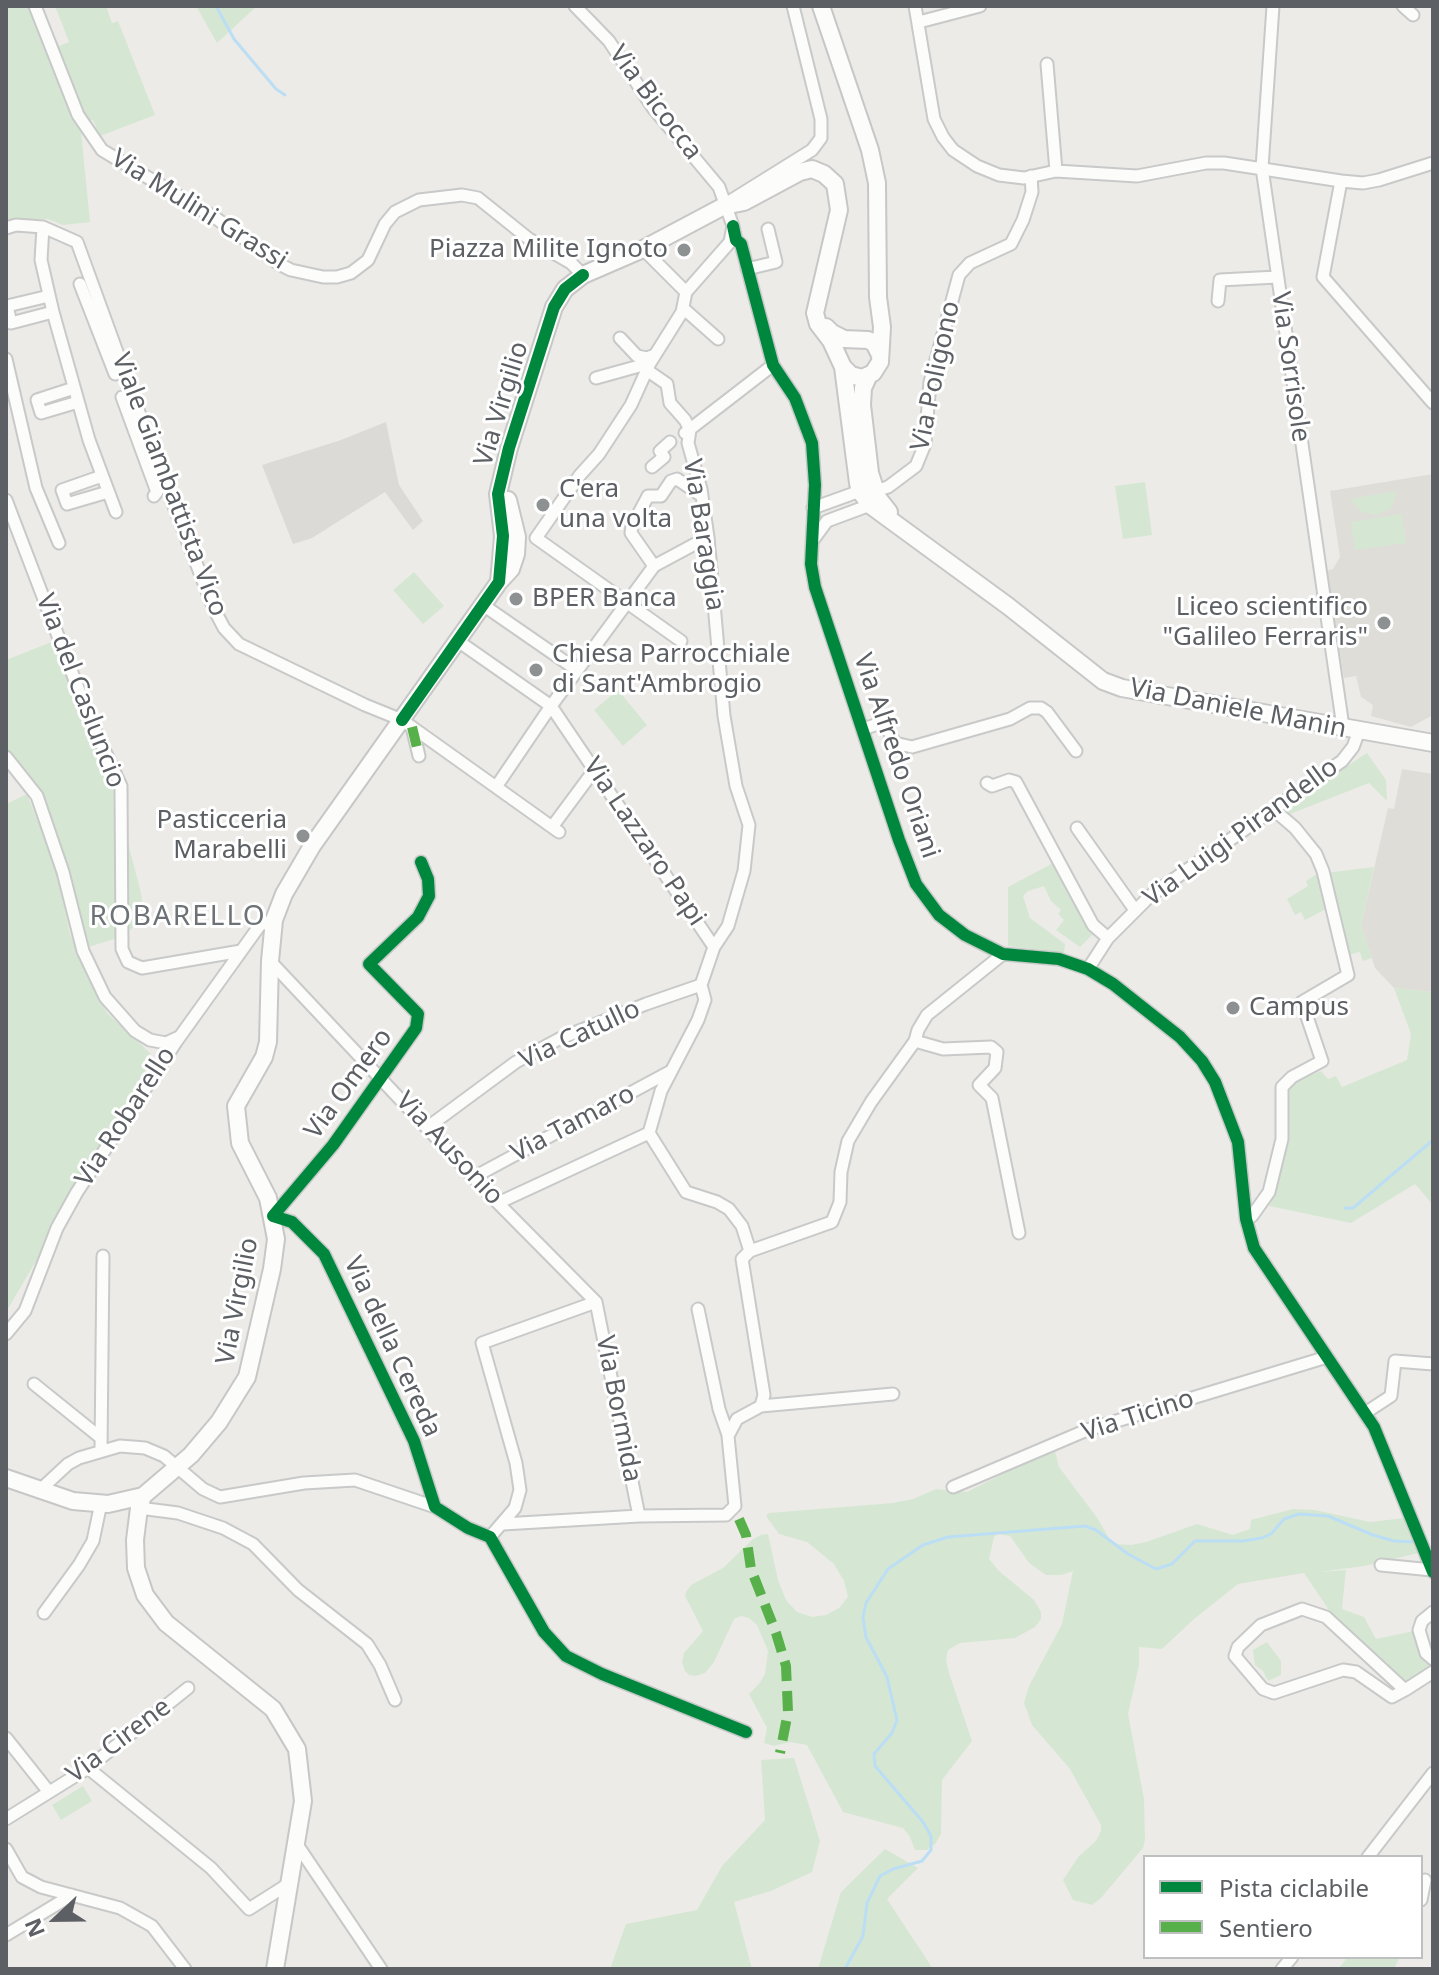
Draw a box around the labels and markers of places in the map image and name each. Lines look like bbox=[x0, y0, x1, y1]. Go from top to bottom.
place label: Piazza Milite Ignoto bbox=[429, 234, 668, 266]
marker: Piazza Milite Ignoto bbox=[675, 241, 693, 259]
place label: C'era una volta bbox=[559, 474, 672, 536]
marker: C'era una volta bbox=[534, 496, 552, 514]
place label: BPER Banca bbox=[532, 583, 677, 615]
marker: BPER Banca bbox=[507, 590, 525, 608]
place label: Liceo scientifico "Galileo Ferraris" bbox=[1162, 592, 1368, 654]
marker: Liceo scientifico "Galileo Ferraris" bbox=[1375, 614, 1393, 632]
place label: Chiesa Parrocchiale di Sant'Ambrogio bbox=[552, 639, 790, 700]
marker: Chiesa Parrocchiale di Sant'Ambrogio bbox=[527, 661, 545, 679]
place label: Pasticceria Marabelli bbox=[156, 805, 287, 866]
marker: Pasticceria Marabelli bbox=[294, 827, 312, 845]
place label: Campus bbox=[1249, 992, 1349, 1024]
marker: Campus bbox=[1224, 999, 1242, 1017]

